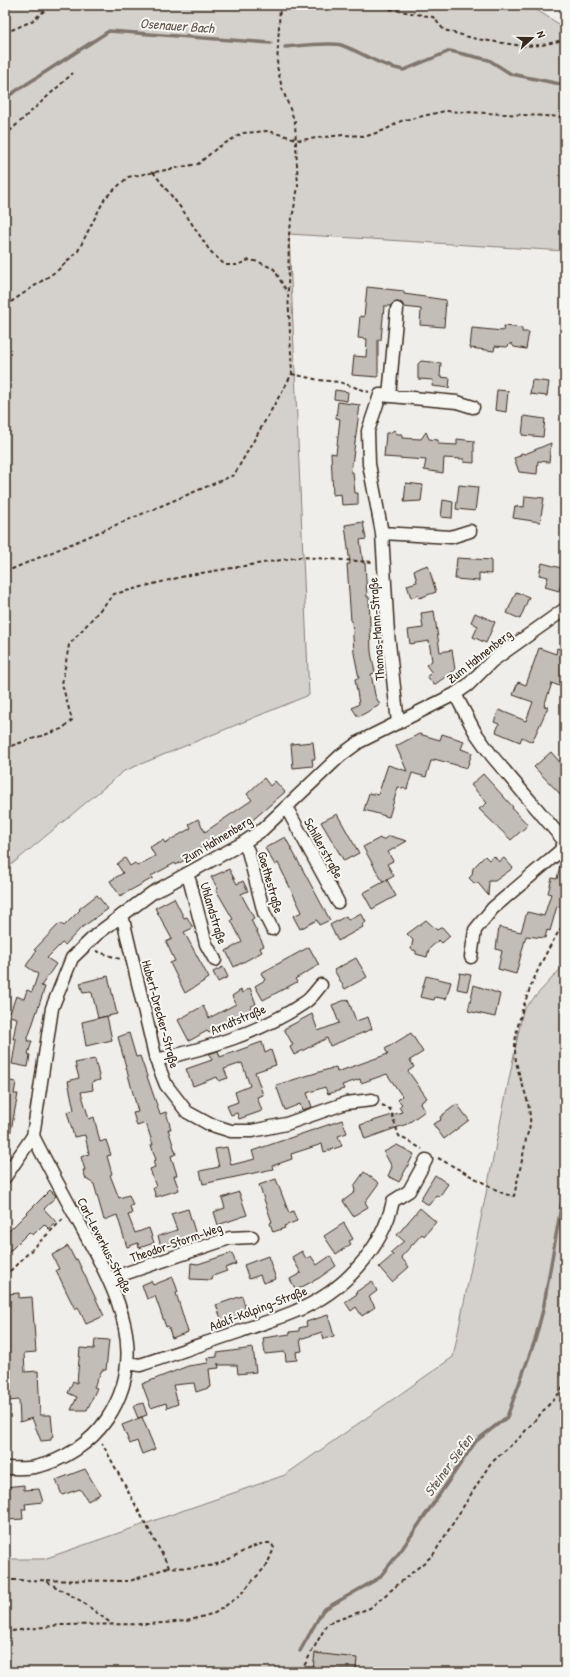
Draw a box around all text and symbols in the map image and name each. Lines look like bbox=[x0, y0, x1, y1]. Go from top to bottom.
water label: Osenauer Bach bbox=[139, 13, 216, 37]
north arrow bbox=[512, 18, 552, 58]
text: N bbox=[534, 29, 549, 40]
street label: Thomas-Mann-Straße bbox=[363, 577, 389, 681]
street label: Zum Hahnenberg bbox=[443, 625, 516, 687]
street label: Zum Hahnenberg bbox=[179, 811, 255, 867]
street label: Schillerstraße bbox=[300, 814, 348, 882]
street label: Goethestraße bbox=[254, 849, 288, 915]
street label: Uhlandstraße bbox=[196, 880, 232, 946]
street label: Hubert-Drecker-Straße bbox=[138, 958, 184, 1070]
street label: Arndtstraße bbox=[208, 999, 268, 1039]
street label: Carl-Leverkus-Straße bbox=[73, 1194, 137, 1296]
street label: Theodor-Storm-Weg bbox=[128, 1218, 225, 1266]
street label: Adolf-Kolping-Straße bbox=[206, 1281, 310, 1335]
water label: Steiner Siefen bbox=[419, 1429, 478, 1500]

